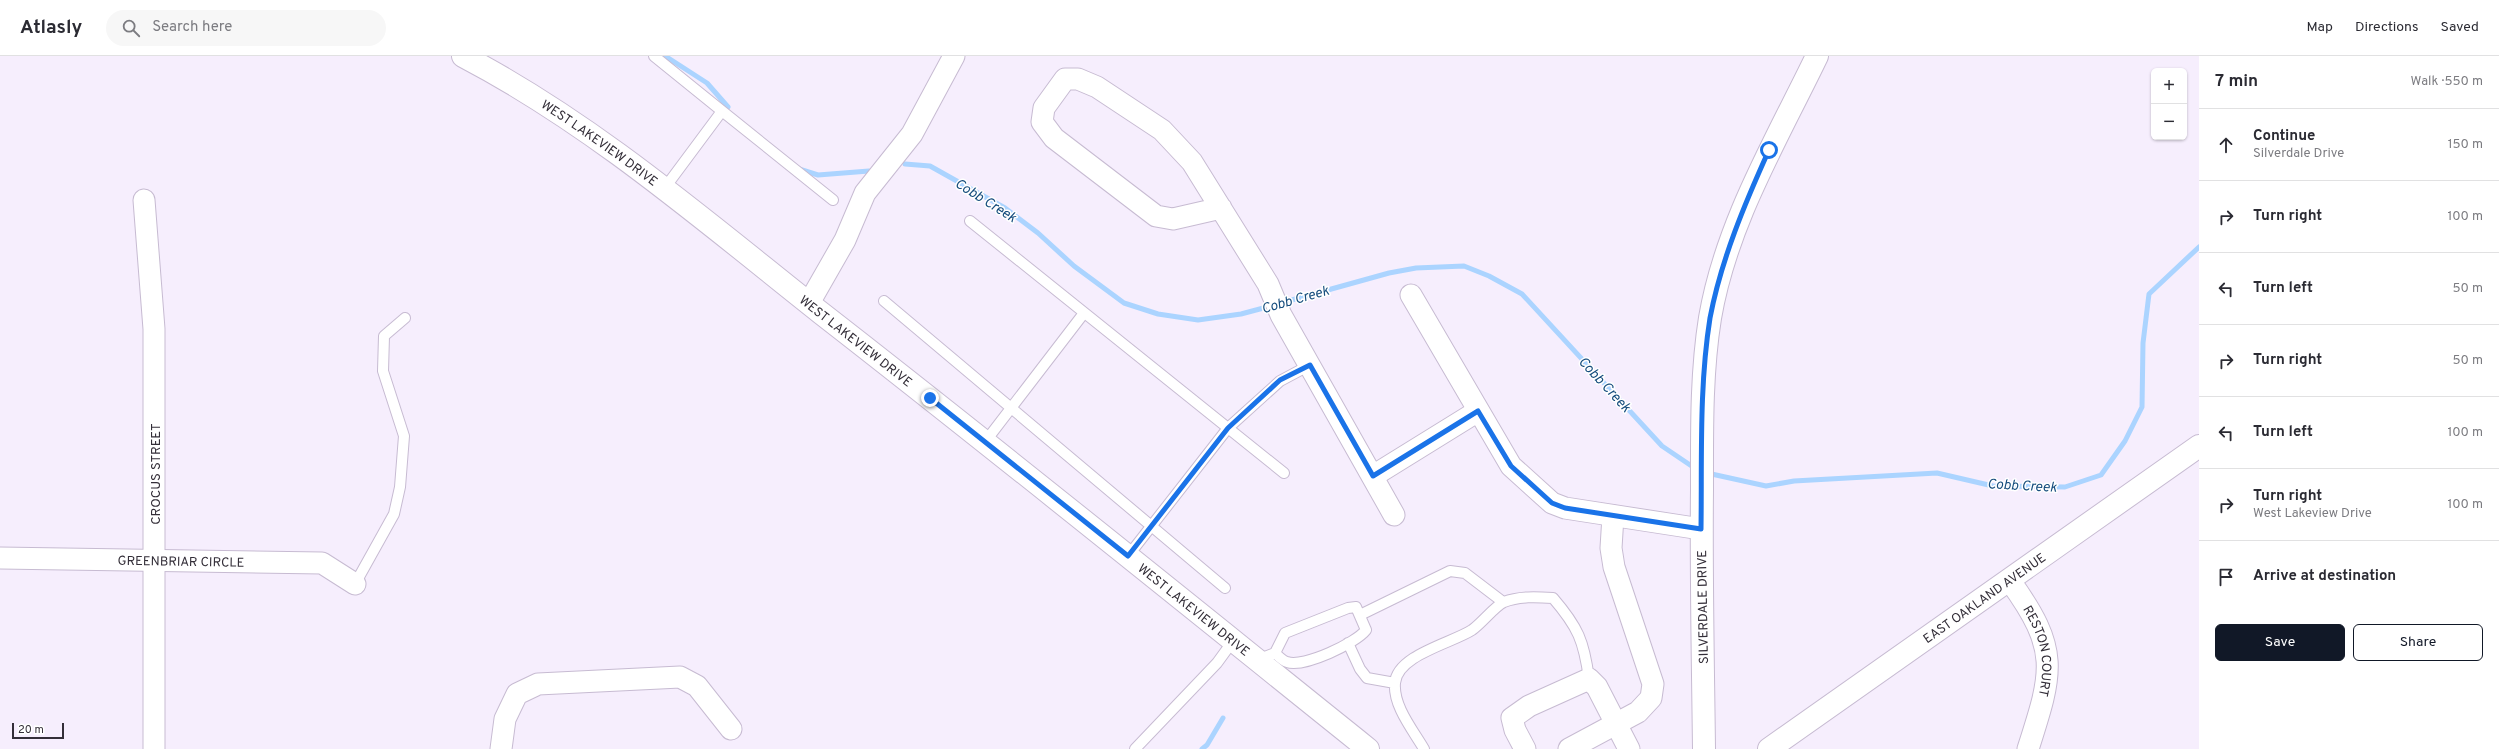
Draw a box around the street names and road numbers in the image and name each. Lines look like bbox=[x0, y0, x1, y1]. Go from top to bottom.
street label: WEST LAKEVIEW DRIVE bbox=[537, 97, 660, 191]
street label: WEST LAKEVIEW DRIVE bbox=[795, 293, 915, 391]
street label: CROCUS STREET bbox=[149, 423, 165, 525]
street label: SILVERDALE DRIVE bbox=[1695, 550, 1713, 664]
street label: EAST OAKLAND AVENUE bbox=[1921, 550, 2050, 648]
street label: GREENBRIAR CIRCLE bbox=[117, 554, 244, 572]
street label: WEST LAKEVIEW DRIVE bbox=[1134, 561, 1252, 661]
street label: RESTON COURT bbox=[2018, 603, 2053, 698]

